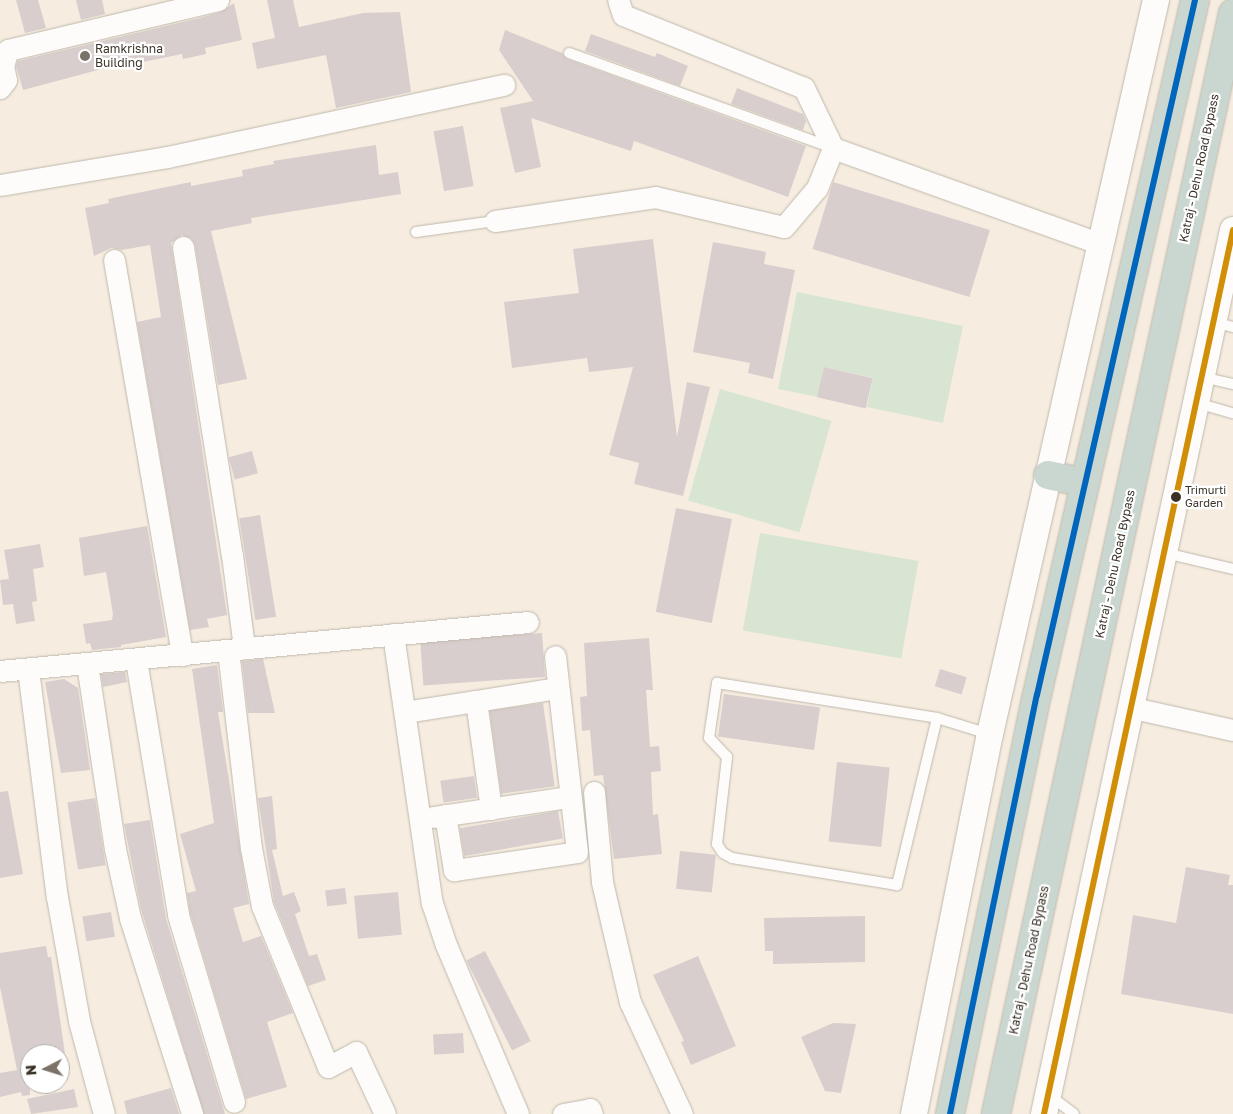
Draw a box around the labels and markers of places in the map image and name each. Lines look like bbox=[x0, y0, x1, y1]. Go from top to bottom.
place label: Ramkrishna Building bbox=[95, 42, 163, 70]
marker: Ramkrishna Building bbox=[79, 50, 91, 62]
place label: Trimurti Garden bbox=[1185, 484, 1226, 510]
marker: Trimurti Garden bbox=[1171, 492, 1181, 502]

